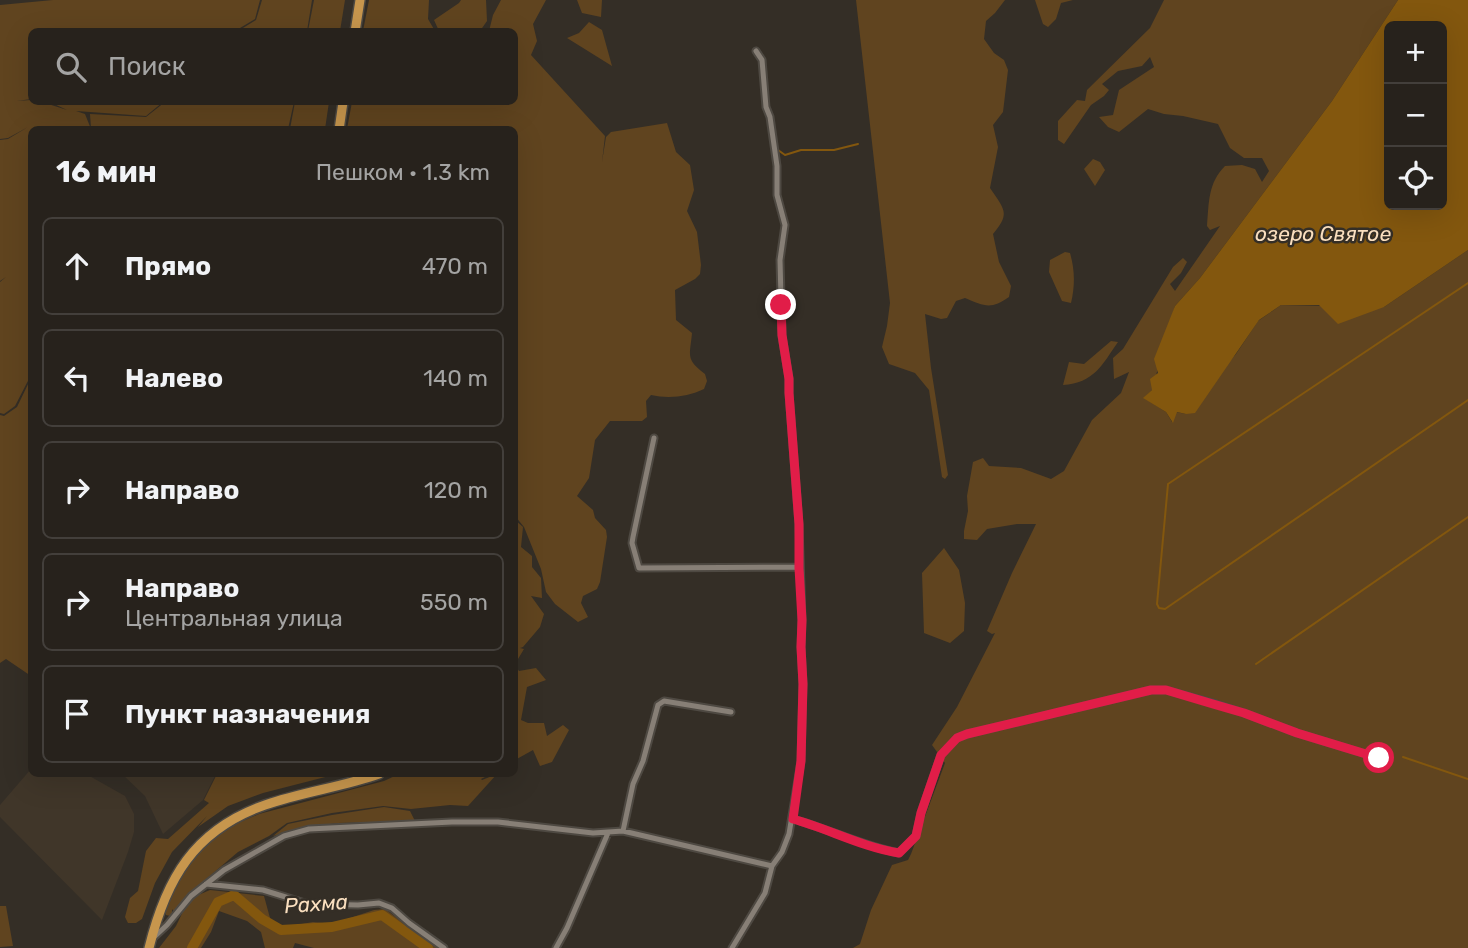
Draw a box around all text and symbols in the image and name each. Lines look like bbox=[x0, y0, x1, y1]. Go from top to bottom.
map controls bbox=[1384, 21, 1447, 210]
button: + bbox=[1384, 21, 1447, 84]
search box bbox=[28, 28, 518, 105]
icon: search bbox=[52, 48, 90, 86]
text: Поиск bbox=[108, 51, 186, 82]
button: − bbox=[1384, 84, 1447, 147]
button: locate bbox=[1384, 147, 1447, 210]
text: 16 мин bbox=[56, 154, 157, 190]
text: Пешком · 1.3 km bbox=[316, 158, 490, 186]
water label: озеро Святое bbox=[1255, 221, 1391, 246]
icon: ahead bbox=[58, 247, 96, 285]
text: Прямо bbox=[125, 251, 211, 282]
text: 470 m bbox=[422, 252, 488, 280]
route end bbox=[765, 289, 796, 320]
icon: left bbox=[58, 359, 96, 397]
text: Налево bbox=[125, 363, 223, 394]
text: 140 m bbox=[423, 364, 488, 392]
icon: right bbox=[58, 471, 96, 509]
text: Направо bbox=[125, 475, 239, 506]
text: 120 m bbox=[424, 476, 488, 504]
text: Направо bbox=[125, 573, 239, 604]
icon: right bbox=[58, 583, 96, 621]
text: 550 m bbox=[420, 588, 488, 616]
text: Центральная улица bbox=[125, 604, 343, 632]
icon: arrive bbox=[58, 695, 96, 733]
text: Пункт назначения bbox=[125, 699, 370, 730]
route start bbox=[1363, 742, 1394, 773]
water label: Рахма bbox=[283, 889, 349, 918]

